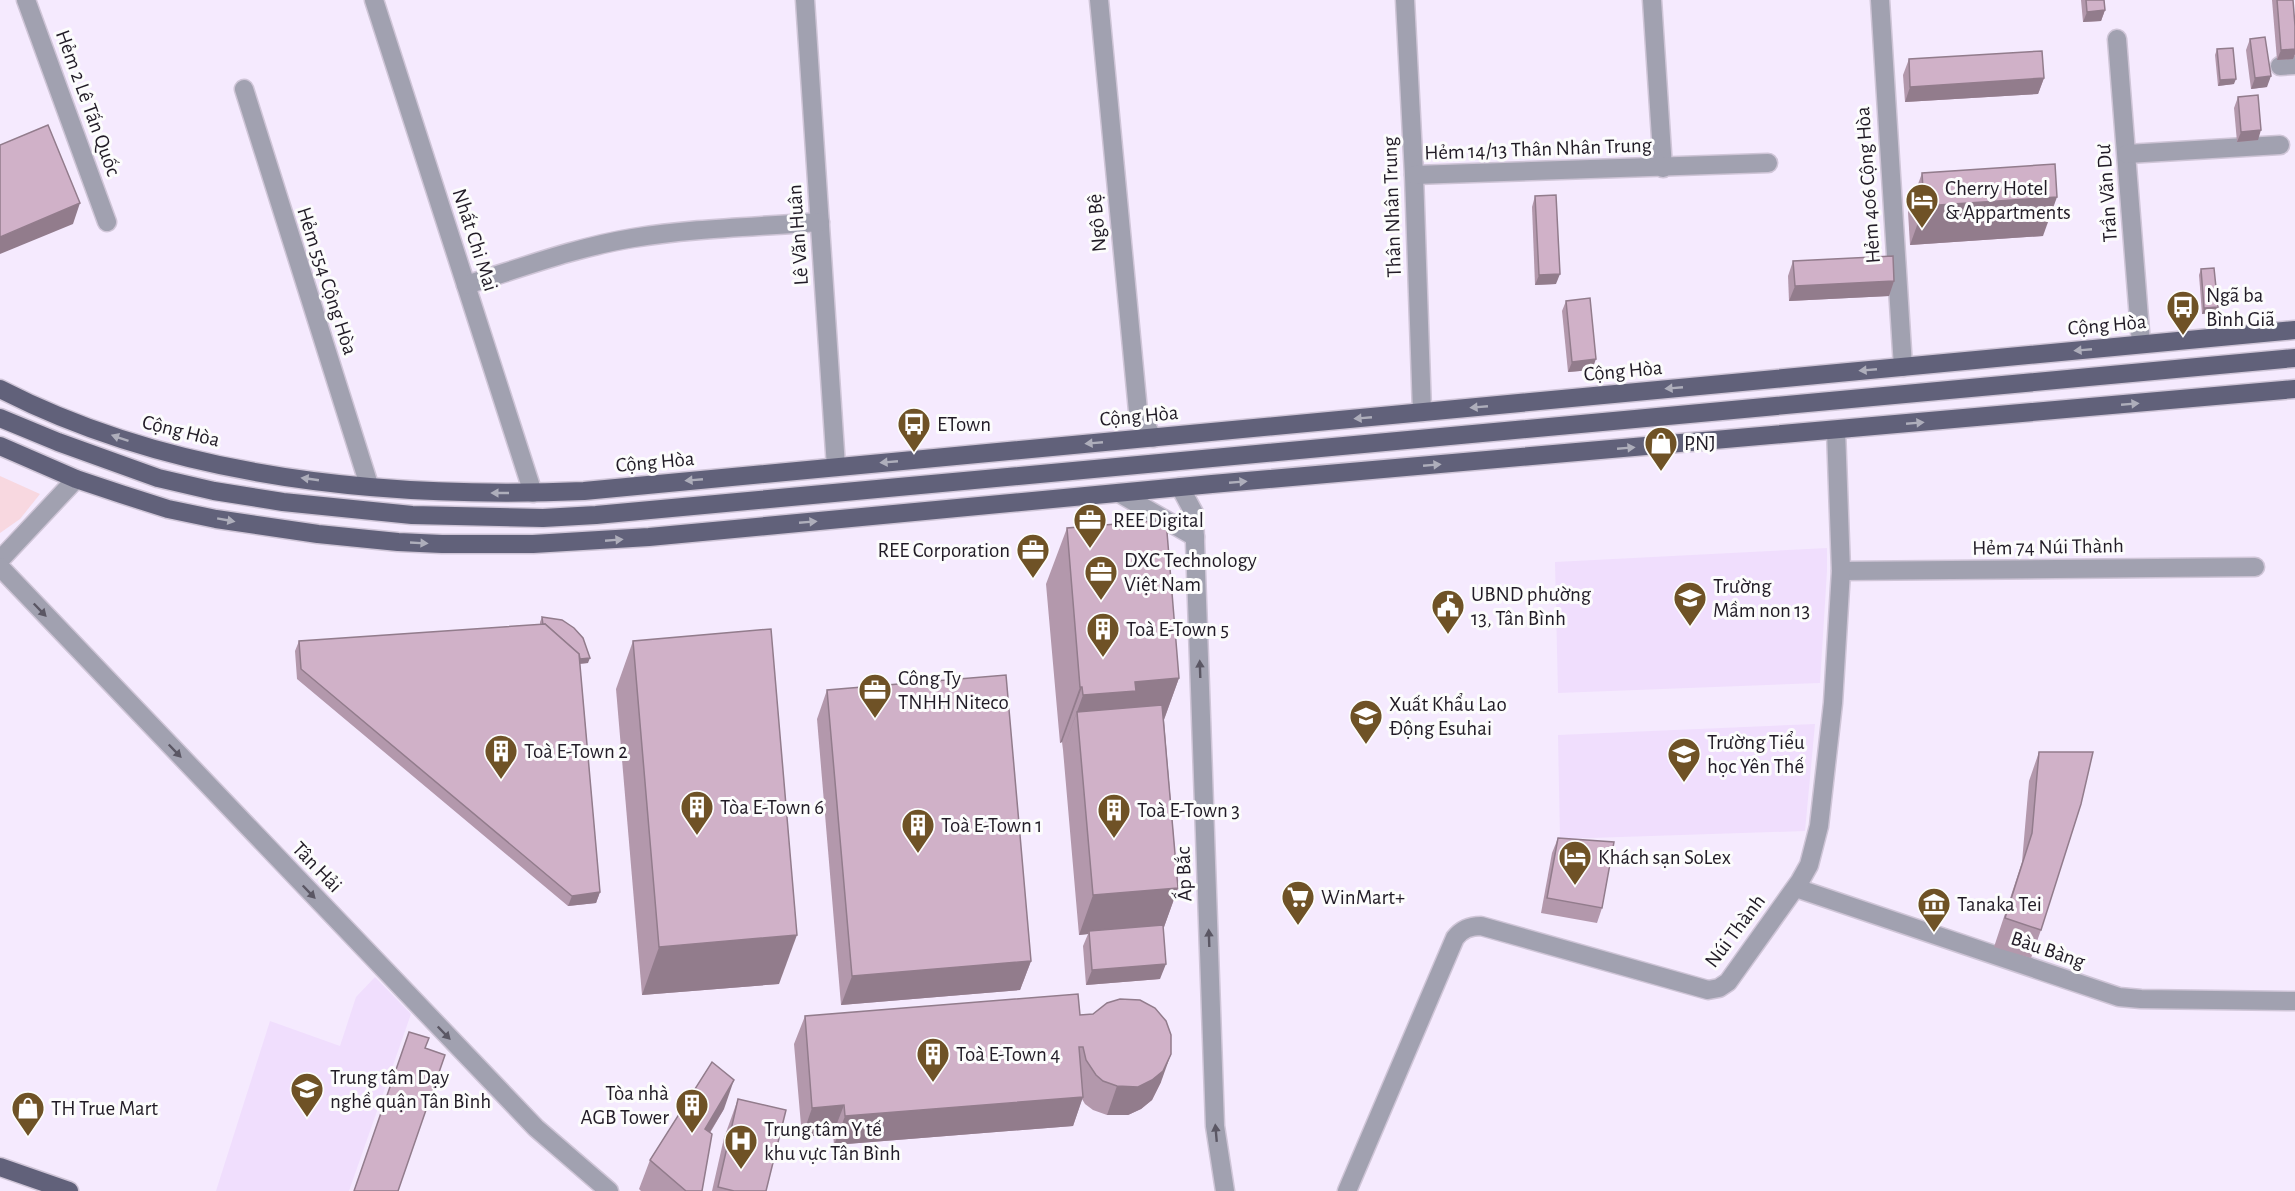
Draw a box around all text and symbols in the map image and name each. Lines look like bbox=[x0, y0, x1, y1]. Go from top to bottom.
street label: Hẻm 2 Lê Tấn Quốc bbox=[52, 27, 124, 179]
street label: Hẻm 406 Cộng Hòa bbox=[1852, 105, 1884, 264]
street label: Thân Nhân Trung bbox=[1379, 135, 1405, 278]
street label: Hẻm 14/13 Thân Nhân Trung bbox=[1424, 135, 1653, 163]
street label: Trần Văn Dư bbox=[2093, 143, 2121, 243]
place label: Cherry Hotel & Appartments bbox=[1945, 178, 2071, 223]
hotel icon: Cherry Hotel & Appartments bbox=[1904, 182, 1940, 229]
street label: Lê Văn Huân bbox=[784, 184, 812, 286]
street label: Nhất Chi Mai bbox=[449, 186, 501, 294]
street label: Ngô Bệ bbox=[1084, 193, 1110, 253]
street label: Hẻm 554 Cộng Hòa bbox=[293, 204, 361, 358]
place label: Ngã ba Bình Giã bbox=[2206, 285, 2275, 330]
bus stop icon: Ngã ba Bình Giã bbox=[2165, 289, 2201, 336]
street label: Cộng Hòa bbox=[2067, 311, 2148, 339]
one-way arrow bbox=[2073, 345, 2092, 355]
street label: Cộng Hòa bbox=[1583, 357, 1664, 385]
one-way arrow bbox=[1858, 365, 1877, 375]
one-way arrow bbox=[1664, 383, 1683, 393]
one-way arrow bbox=[2121, 399, 2140, 409]
street label: Cộng Hòa bbox=[1099, 402, 1180, 430]
one-way arrow bbox=[1470, 402, 1489, 412]
bus stop icon: ETown bbox=[896, 406, 932, 453]
street label: Cộng Hòa bbox=[140, 411, 222, 451]
one-way arrow bbox=[1354, 413, 1373, 423]
place label: ETown bbox=[937, 414, 991, 435]
one-way arrow bbox=[1906, 418, 1925, 428]
shop icon: PNJ bbox=[1643, 425, 1679, 472]
one-way arrow bbox=[111, 433, 129, 442]
place label: PNJ bbox=[1684, 433, 1716, 454]
one-way arrow bbox=[1085, 438, 1104, 448]
one-way arrow bbox=[1617, 443, 1636, 453]
street label: Cộng Hòa bbox=[615, 448, 696, 476]
one-way arrow bbox=[879, 457, 898, 467]
one-way arrow bbox=[1423, 460, 1442, 470]
one-way arrow bbox=[301, 474, 320, 484]
one-way arrow bbox=[685, 475, 704, 485]
one-way arrow bbox=[1228, 477, 1247, 486]
one-way arrow bbox=[491, 488, 510, 498]
office icon: REE Digital bbox=[1072, 502, 1108, 549]
place label: REE Digital bbox=[1113, 510, 1204, 531]
one-way arrow bbox=[216, 516, 235, 525]
one-way arrow bbox=[799, 517, 818, 527]
office icon: REE Corporation bbox=[1015, 532, 1051, 579]
one-way arrow bbox=[605, 535, 624, 545]
street label: Hẻm 74 Núi Thành bbox=[1972, 535, 2124, 559]
one-way arrow bbox=[410, 538, 429, 547]
place label: REE Corporation bbox=[877, 540, 1010, 561]
place label: DXC Technology Việt Nam bbox=[1124, 550, 1257, 595]
office icon: DXC Technology Việt Nam bbox=[1083, 554, 1119, 601]
place label: Trường Mầm non 13 bbox=[1713, 576, 1810, 621]
school or university icon: Trường Mầm non 13 bbox=[1672, 580, 1708, 627]
place label: UBND phường 13, Tân Bình bbox=[1471, 584, 1592, 629]
public building icon: UBND phường 13, Tân Bình bbox=[1430, 588, 1466, 635]
one-way arrow bbox=[33, 602, 47, 616]
building icon: Toà E-Town 5 bbox=[1085, 611, 1121, 658]
place label: Toà E-Town 5 bbox=[1126, 619, 1229, 640]
one-way arrow bbox=[1195, 659, 1204, 678]
place label: Công Ty TNHH Niteco bbox=[898, 668, 1009, 713]
office icon: Công Ty TNHH Niteco bbox=[857, 672, 893, 719]
place label: Xuất Khẩu Lao Động Esuhai bbox=[1389, 693, 1507, 739]
school or university icon: Xuất Khẩu Lao Động Esuhai bbox=[1348, 698, 1384, 745]
place label: Trường Tiểu học Yên Thế bbox=[1707, 731, 1805, 777]
building icon: Toà E-Town 2 bbox=[483, 733, 519, 780]
school or university icon: Trường Tiểu học Yên Thế bbox=[1666, 736, 1702, 783]
place label: Toà E-Town 2 bbox=[524, 741, 628, 762]
one-way arrow bbox=[167, 744, 181, 758]
building icon: Tòa E-Town 6 bbox=[679, 789, 715, 836]
building icon: Toà E-Town 3 bbox=[1096, 792, 1132, 839]
place label: Tòa E-Town 6 bbox=[720, 797, 824, 818]
place label: Toà E-Town 3 bbox=[1137, 800, 1240, 821]
building icon: Toà E-Town 1 bbox=[900, 807, 936, 854]
place label: Toà E-Town 1 bbox=[941, 815, 1042, 836]
street label: Tân Hải bbox=[288, 838, 346, 896]
hotel icon: Khách sạn SoLex bbox=[1557, 839, 1593, 886]
street label: Ấp Bắc bbox=[1169, 846, 1195, 902]
place label: Khách sạn SoLex bbox=[1598, 847, 1731, 868]
supermarket icon: WinMart+ bbox=[1280, 879, 1316, 926]
one-way arrow bbox=[302, 885, 316, 899]
museum icon: Tanaka Tei bbox=[1916, 886, 1952, 933]
place label: WinMart+ bbox=[1321, 887, 1405, 908]
street label: Núi Thành bbox=[1701, 890, 1769, 972]
place label: Tanaka Tei bbox=[1957, 894, 2042, 915]
street label: Bàu Bàng bbox=[2008, 928, 2089, 973]
one-way arrow bbox=[1204, 929, 1214, 948]
one-way arrow bbox=[437, 1025, 450, 1040]
building icon: Toà E-Town 4 bbox=[915, 1036, 951, 1083]
place label: Toà E-Town 4 bbox=[956, 1044, 1060, 1065]
place label: Trung tâm Dạy nghề quận Tân Bình bbox=[330, 1067, 491, 1112]
school or university icon: Trung tâm Dạy nghề quận Tân Bình bbox=[289, 1071, 325, 1118]
place label: Tòa nhà AGB Tower bbox=[581, 1083, 669, 1128]
building icon: Tòa nhà AGB Tower bbox=[674, 1087, 710, 1134]
shop icon: TH True Mart bbox=[10, 1090, 46, 1137]
place label: TH True Mart bbox=[51, 1098, 158, 1119]
place label: Trung tâm Y tế khu vực Tân Bình bbox=[764, 1119, 901, 1164]
hospital icon: Trung tâm Y tế khu vực Tân Bình bbox=[723, 1123, 759, 1170]
one-way arrow bbox=[1211, 1124, 1221, 1143]

